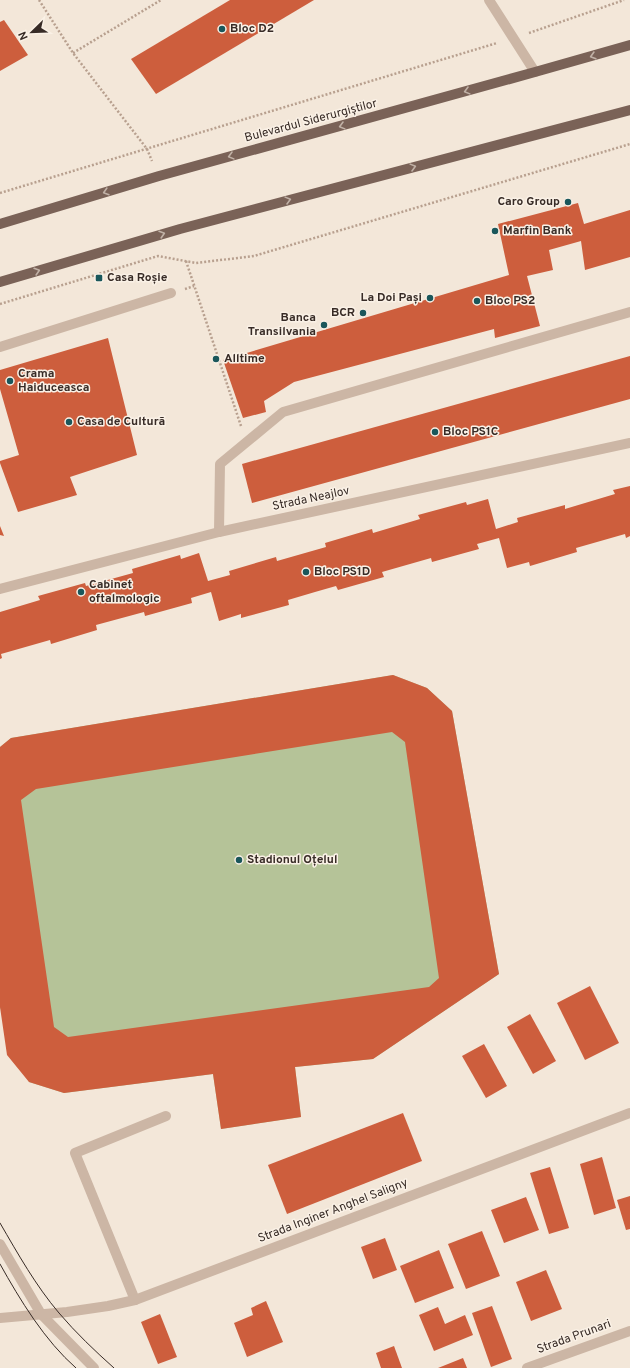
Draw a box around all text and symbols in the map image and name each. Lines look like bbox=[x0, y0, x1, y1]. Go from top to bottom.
north arrow bbox=[12, 12, 52, 52]
place label: Bloc D2 bbox=[230, 21, 274, 37]
marker: Bloc D2 bbox=[217, 24, 227, 34]
text: N bbox=[16, 29, 32, 42]
one-way arrow bbox=[589, 51, 596, 59]
one-way arrow bbox=[464, 86, 471, 95]
street label: Bulevardul Siderurgiștilor bbox=[243, 96, 379, 146]
one-way arrow bbox=[339, 121, 346, 130]
one-way arrow bbox=[228, 151, 235, 160]
one-way arrow bbox=[409, 163, 416, 172]
one-way arrow bbox=[103, 187, 110, 196]
place label: Caro Group bbox=[497, 194, 560, 210]
one-way arrow bbox=[284, 196, 291, 205]
marker: Caro Group bbox=[563, 197, 573, 207]
place label: Marfin Bank bbox=[503, 223, 572, 239]
marker: Marfin Bank bbox=[490, 226, 500, 236]
one-way arrow bbox=[158, 230, 165, 239]
one-way arrow bbox=[34, 267, 41, 276]
place label: Casa Roșie bbox=[107, 270, 168, 286]
marker: Casa Roșie bbox=[94, 273, 104, 283]
place label: La Doi Pași bbox=[361, 290, 422, 306]
marker: La Doi Pași bbox=[425, 293, 435, 303]
place label: Bloc PS2 bbox=[485, 293, 535, 309]
marker: Bloc PS2 bbox=[472, 296, 482, 306]
place label: BCR bbox=[331, 305, 355, 321]
marker: BCR bbox=[358, 308, 368, 318]
place label: Banca Transilvania bbox=[248, 310, 316, 340]
marker: Banca Transilvania bbox=[319, 320, 329, 330]
place label: Alltime bbox=[224, 351, 265, 367]
marker: Alltime bbox=[211, 354, 221, 364]
place label: Crama Haiduceasca bbox=[18, 366, 89, 396]
marker: Crama Haiduceasca bbox=[5, 376, 15, 386]
place label: Casa de Cultură bbox=[77, 414, 165, 430]
marker: Casa de Cultură bbox=[64, 417, 74, 427]
place label: Bloc PS1C bbox=[443, 424, 499, 440]
marker: Bloc PS1C bbox=[430, 427, 440, 437]
street label: Strada Neajlov bbox=[271, 483, 351, 515]
place label: Bloc PS1D bbox=[314, 564, 370, 580]
marker: Bloc PS1D bbox=[301, 567, 311, 577]
place label: Cabinet oftalmologic bbox=[89, 577, 160, 607]
marker: Cabinet oftalmologic bbox=[76, 587, 86, 597]
place label: Stadionul Oțelul bbox=[247, 852, 337, 868]
marker: Stadionul Oțelul bbox=[234, 855, 244, 865]
street label: Strada Inginer Anghel Saligny bbox=[256, 1175, 410, 1247]
street label: Strada Prunari bbox=[535, 1316, 613, 1358]

